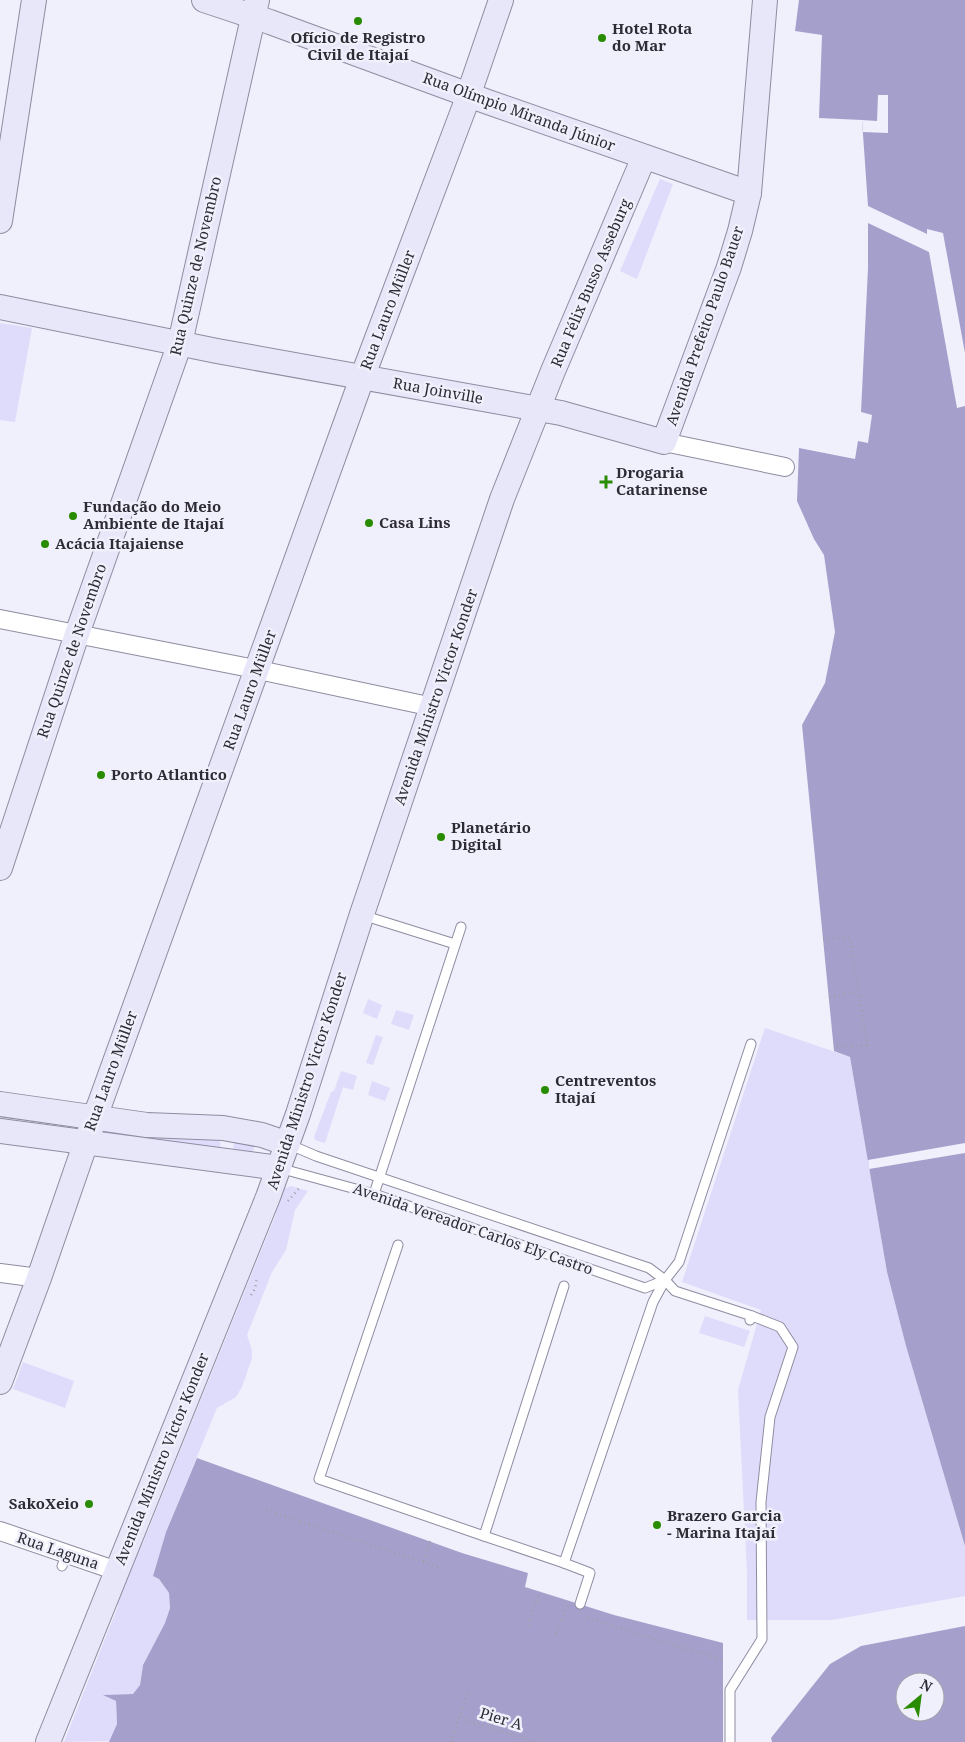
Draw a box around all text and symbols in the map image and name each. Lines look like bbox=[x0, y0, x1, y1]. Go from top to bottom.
marker: Ofício de Registro Civil de Itajaí bbox=[352, 15, 364, 27]
place label: Hotel Rota do Mar bbox=[612, 18, 692, 55]
place label: Ofício de Registro Civil de Itajaí bbox=[291, 27, 426, 64]
marker: Hotel Rota do Mar bbox=[596, 32, 608, 44]
street label: Rua Olímpio Miranda Júnior bbox=[420, 67, 618, 155]
street label: Rua Quinze de Novembro bbox=[165, 174, 225, 357]
street label: Rua Félix Busso Asseburg bbox=[545, 195, 635, 370]
street label: Avenida Prefeito Paulo Bauer bbox=[660, 223, 748, 428]
street label: Rua Lauro Müller bbox=[355, 247, 419, 372]
street label: Rua Joinville bbox=[392, 372, 485, 408]
place label: Drogaria Catarinense bbox=[616, 462, 708, 499]
marker: Drogaria Catarinense bbox=[600, 476, 612, 488]
place label: Fundação do Meio Ambiente de Itajaí bbox=[83, 496, 225, 533]
marker: Fundação do Meio Ambiente de Itajaí bbox=[67, 510, 79, 522]
place label: Casa Lins bbox=[379, 512, 450, 532]
marker: Casa Lins bbox=[363, 517, 375, 529]
place label: Acácia Itajaiense bbox=[55, 533, 184, 553]
marker: Acácia Itajaiense bbox=[39, 538, 51, 550]
street label: Rua Quinze de Novembro bbox=[32, 561, 110, 741]
street label: Avenida Ministro Victor Konder bbox=[389, 586, 482, 807]
street label: Rua Lauro Müller bbox=[218, 627, 280, 753]
place label: Porto Atlantico bbox=[111, 764, 227, 784]
marker: Porto Atlantico bbox=[95, 769, 107, 781]
place label: Planetário Digital bbox=[451, 817, 531, 854]
marker: Planetário Digital bbox=[435, 831, 447, 843]
street label: Avenida Ministro Victor Konder bbox=[261, 969, 351, 1192]
street label: Rua Lauro Müller bbox=[79, 1008, 141, 1134]
place label: Centreventos Itajaí bbox=[555, 1070, 656, 1107]
marker: Centreventos Itajaí bbox=[539, 1084, 551, 1096]
street label: Avenida Vereador Carlos Ely Castro bbox=[351, 1177, 596, 1279]
street label: Avenida Ministro Victor Konder bbox=[109, 1349, 213, 1568]
place label: SakoXeio bbox=[9, 1493, 79, 1513]
marker: SakoXeio bbox=[83, 1498, 95, 1510]
place label: Brazero Garcia - Marina Itajaí bbox=[667, 1505, 782, 1542]
marker: Brazero Garcia - Marina Itajaí bbox=[651, 1519, 663, 1531]
street label: Rua Laguna bbox=[15, 1527, 102, 1573]
north arrow bbox=[895, 1672, 945, 1722]
text: N bbox=[917, 1674, 936, 1696]
street label: Pier A bbox=[478, 1702, 525, 1734]

